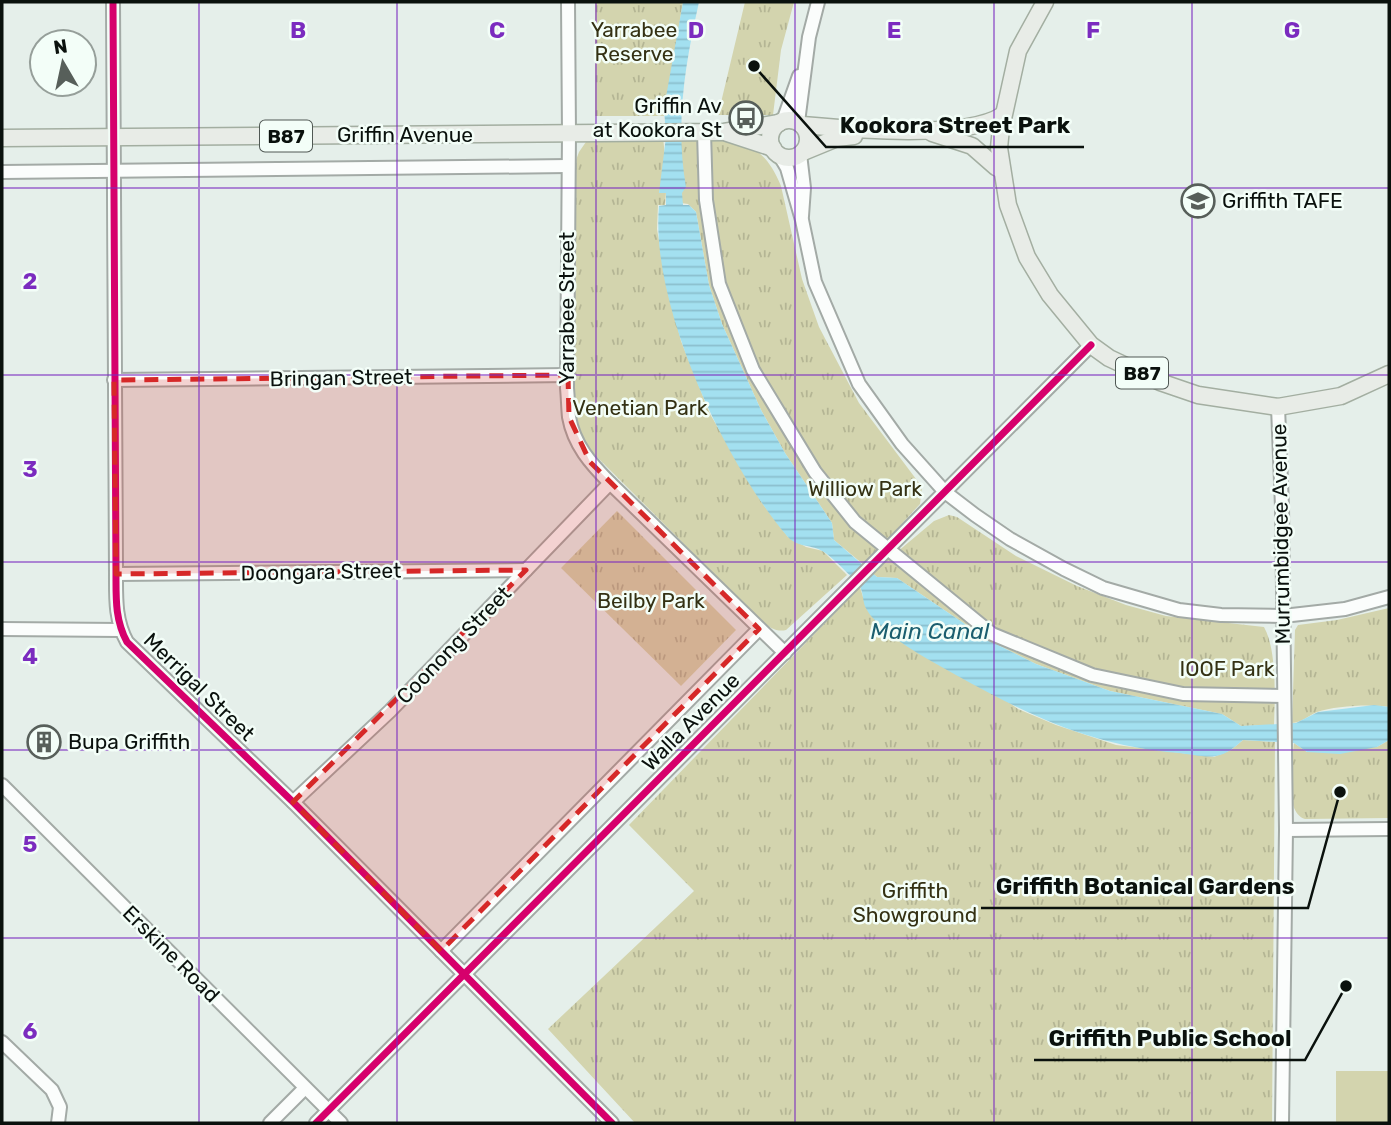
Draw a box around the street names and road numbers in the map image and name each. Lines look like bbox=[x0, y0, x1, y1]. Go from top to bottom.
road number: B87 bbox=[260, 120, 312, 152]
street label: Griffin Avenue bbox=[337, 122, 473, 147]
street label: Yarrabee Street bbox=[554, 232, 579, 384]
road number: B87 bbox=[1116, 358, 1168, 388]
street label: Bringan Street bbox=[270, 364, 412, 391]
street label: Murrumbidgee Avenue bbox=[1266, 423, 1295, 645]
street label: Doongara Street bbox=[240, 558, 402, 585]
street label: Coonong Street bbox=[391, 581, 516, 709]
street label: Merrigal Street bbox=[139, 627, 260, 746]
street label: Walla Avenue bbox=[637, 668, 745, 776]
street label: Erskine Road bbox=[118, 900, 225, 1007]

